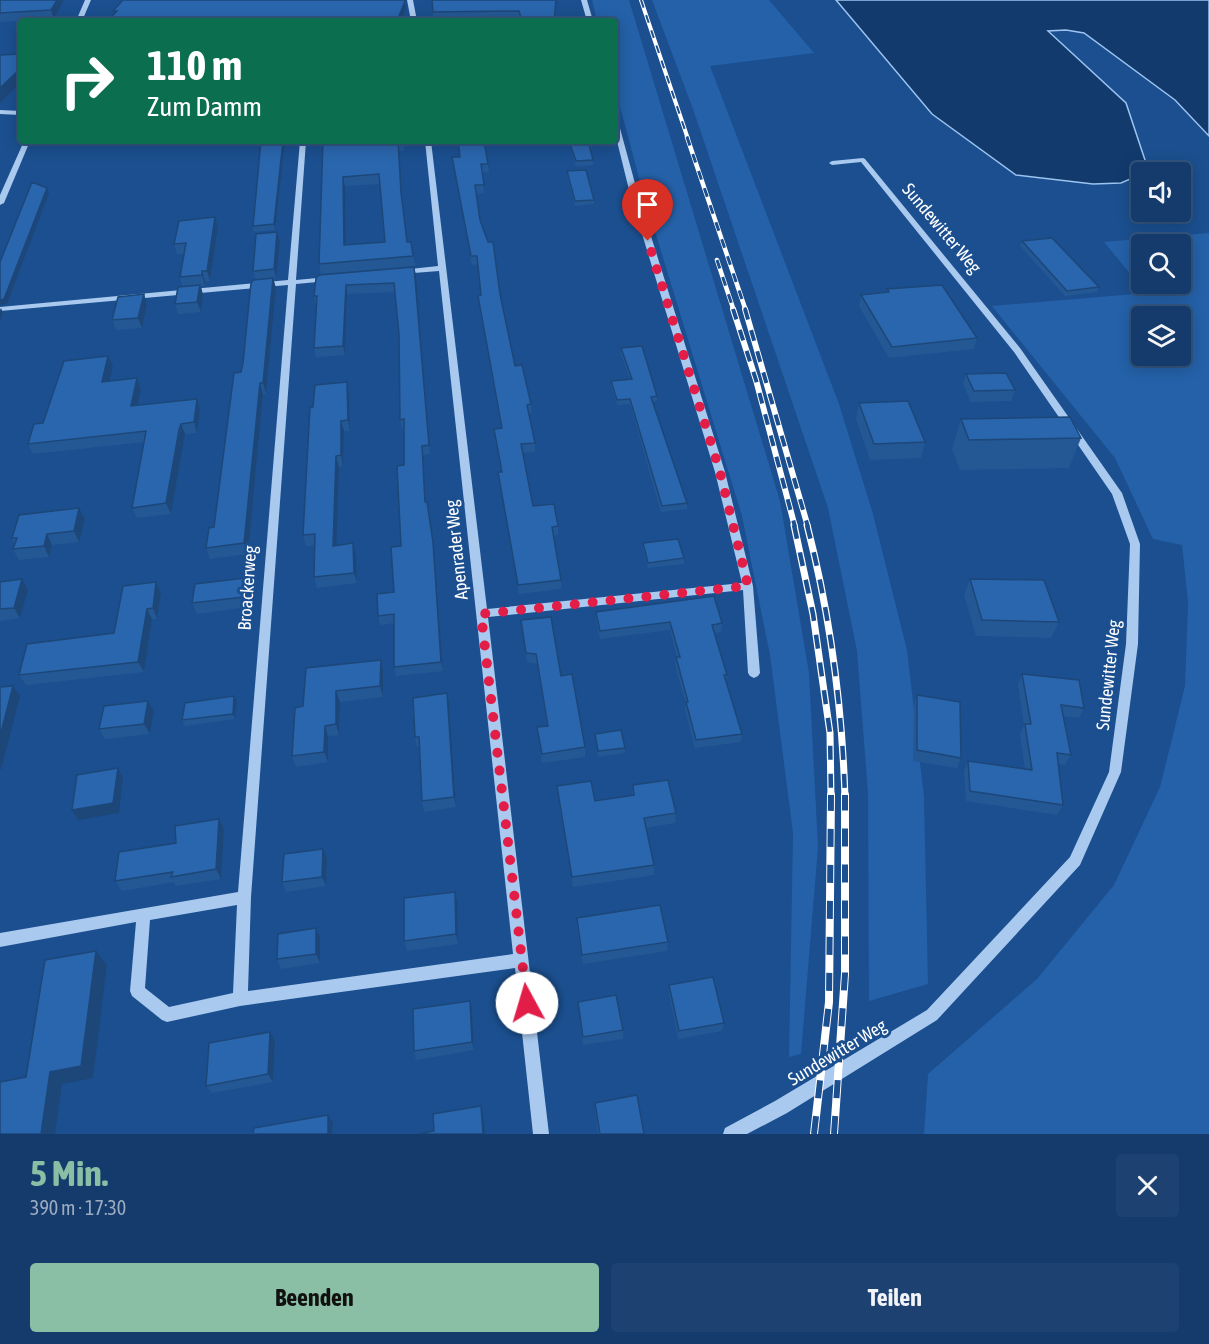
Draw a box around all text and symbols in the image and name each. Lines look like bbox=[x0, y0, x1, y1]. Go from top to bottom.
text: 110 m bbox=[147, 41, 242, 89]
icon: right bbox=[48, 42, 126, 120]
text: Zum Damm bbox=[147, 91, 262, 122]
map controls bbox=[1131, 162, 1191, 366]
button: sound bbox=[1131, 162, 1191, 222]
pin bbox=[622, 179, 673, 241]
street label: Sundewitter Weg bbox=[898, 179, 986, 277]
icon: arrive bbox=[631, 188, 664, 221]
button: search bbox=[1131, 234, 1191, 294]
button: layers bbox=[1131, 306, 1191, 366]
street label: Apenrader Weg bbox=[440, 499, 472, 601]
street label: Broackerweg bbox=[234, 545, 260, 631]
street label: Sundewitter Weg bbox=[1092, 618, 1124, 731]
position arrow bbox=[495, 971, 559, 1035]
street label: Sundewitter Weg bbox=[784, 1014, 890, 1090]
text: 5 Min. bbox=[30, 1152, 108, 1194]
button: close bbox=[1116, 1154, 1179, 1217]
text: 390 m · 17:30 bbox=[30, 1196, 126, 1219]
button: Beenden bbox=[30, 1263, 599, 1332]
button: Teilen bbox=[611, 1263, 1179, 1332]

